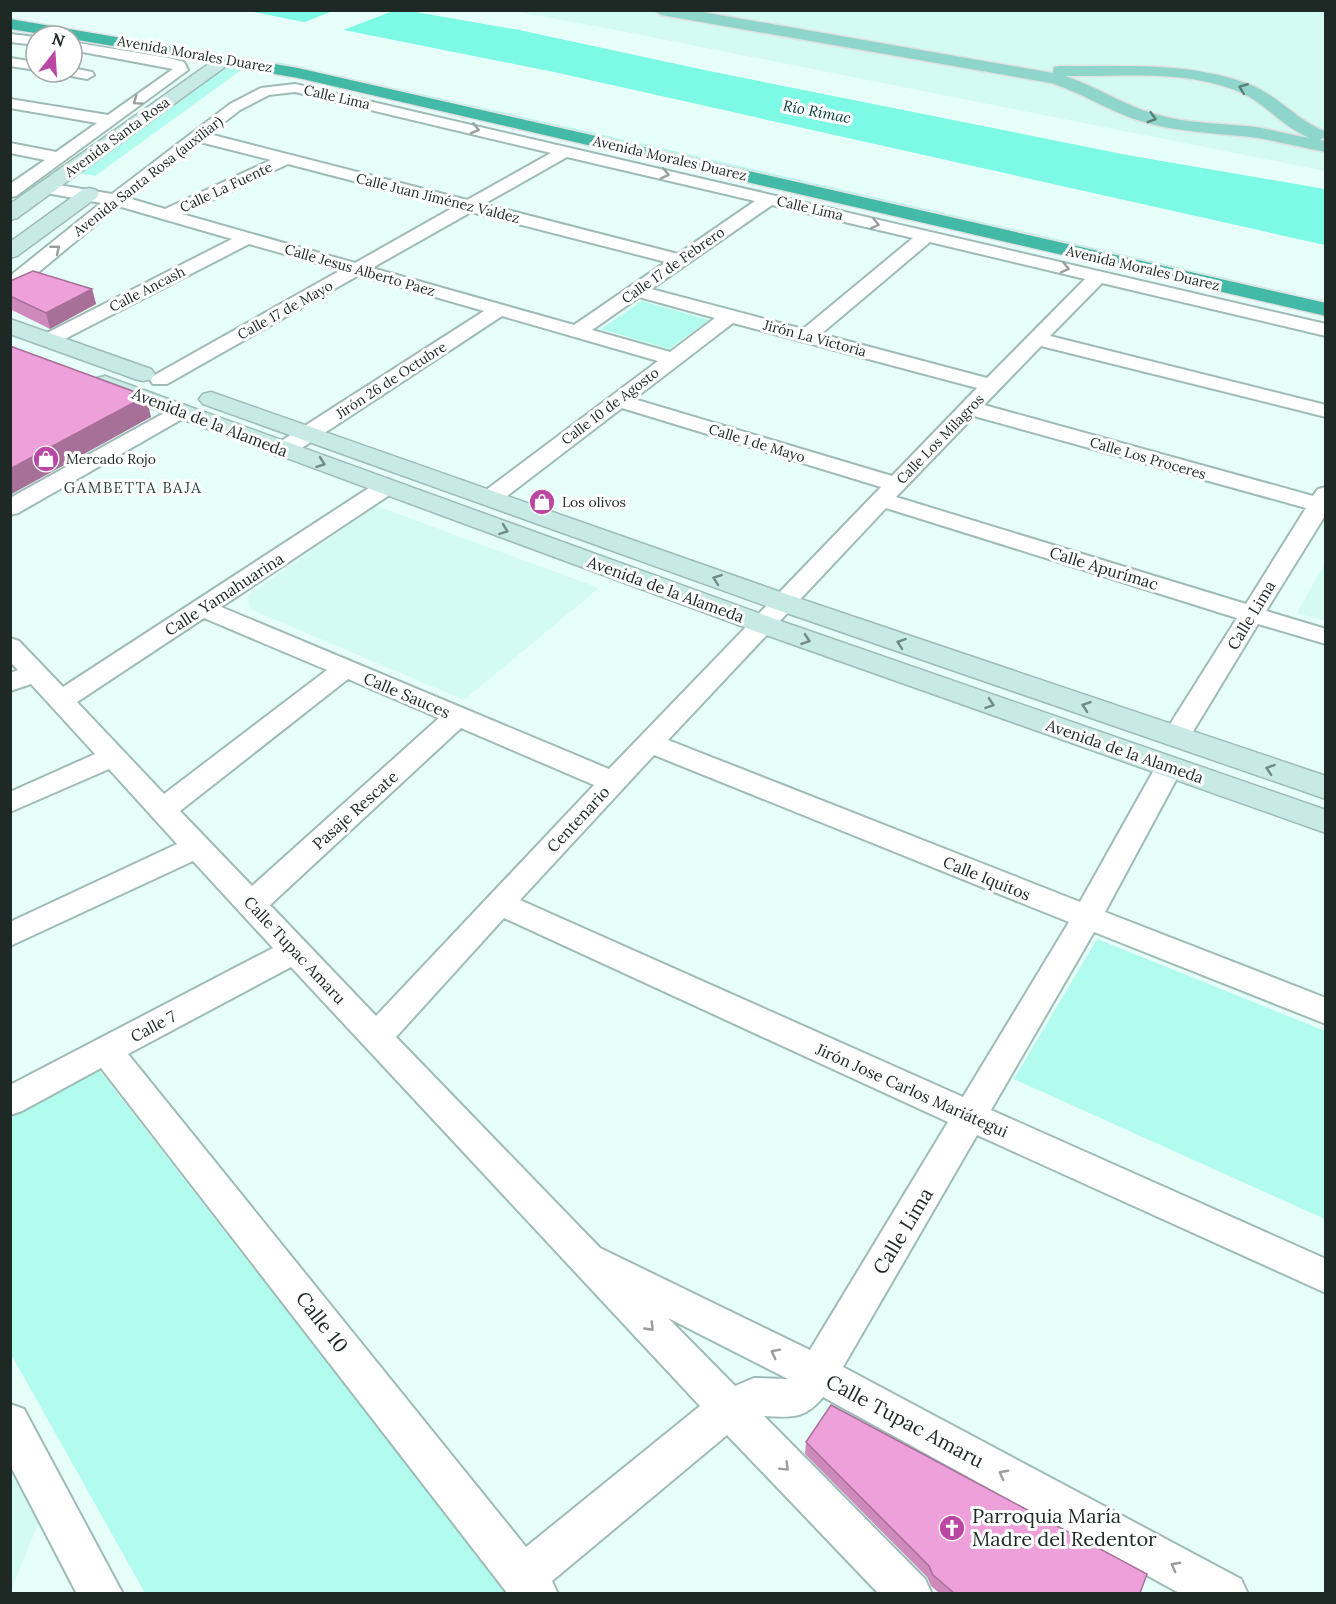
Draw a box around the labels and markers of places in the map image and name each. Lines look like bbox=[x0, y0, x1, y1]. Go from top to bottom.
shop icon: Mercado Rojo bbox=[31, 444, 61, 474]
place label: Mercado Rojo bbox=[66, 450, 156, 468]
shop icon: Los olivos bbox=[527, 487, 557, 517]
place label: Los olivos bbox=[562, 493, 626, 511]
place label: Parroquia María Madre del Redentor bbox=[972, 1503, 1157, 1551]
church icon: Parroquia María Madre del Redentor bbox=[937, 1513, 967, 1543]

